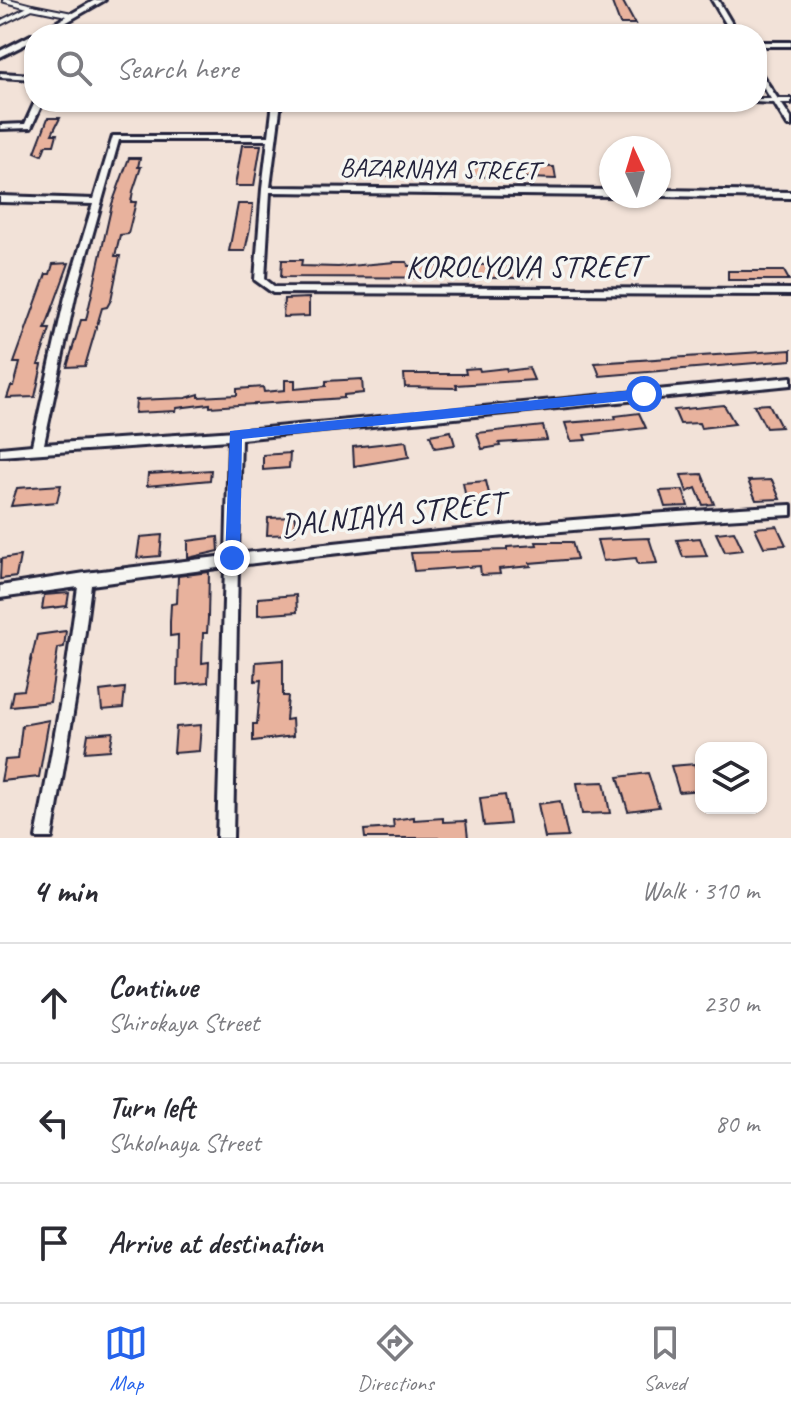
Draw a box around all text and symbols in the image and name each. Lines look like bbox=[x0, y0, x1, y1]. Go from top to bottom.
search box bbox=[24, 24, 767, 112]
icon: search bbox=[52, 46, 96, 90]
text: Search here bbox=[116, 49, 238, 87]
north arrow bbox=[599, 136, 671, 208]
street label: BAZARNAYA STREET bbox=[339, 151, 546, 187]
street label: KOROLYOVA STREET bbox=[405, 246, 651, 287]
route start bbox=[626, 376, 662, 412]
street label: DALNIAYA STREET bbox=[279, 481, 513, 546]
route end bbox=[214, 540, 250, 576]
map controls bbox=[695, 742, 767, 814]
button: layers bbox=[695, 742, 767, 814]
text: 4 min bbox=[32, 869, 97, 912]
text: Walk · 310 m bbox=[642, 874, 759, 907]
text: Continue bbox=[108, 968, 198, 1006]
icon: ahead bbox=[32, 981, 76, 1025]
text: 230 m bbox=[703, 987, 759, 1020]
text: Shirokaya Street bbox=[108, 1006, 259, 1039]
text: Turn left bbox=[108, 1088, 195, 1126]
icon: left bbox=[32, 1101, 76, 1145]
text: 80 m bbox=[715, 1107, 759, 1140]
text: Shkolnaya Street bbox=[108, 1126, 260, 1159]
icon: arrive bbox=[32, 1221, 76, 1265]
text: Arrive at destination bbox=[108, 1224, 323, 1262]
tab: Map bbox=[104, 1321, 148, 1397]
tab: Directions bbox=[357, 1321, 434, 1397]
tab: Saved bbox=[643, 1321, 687, 1397]

